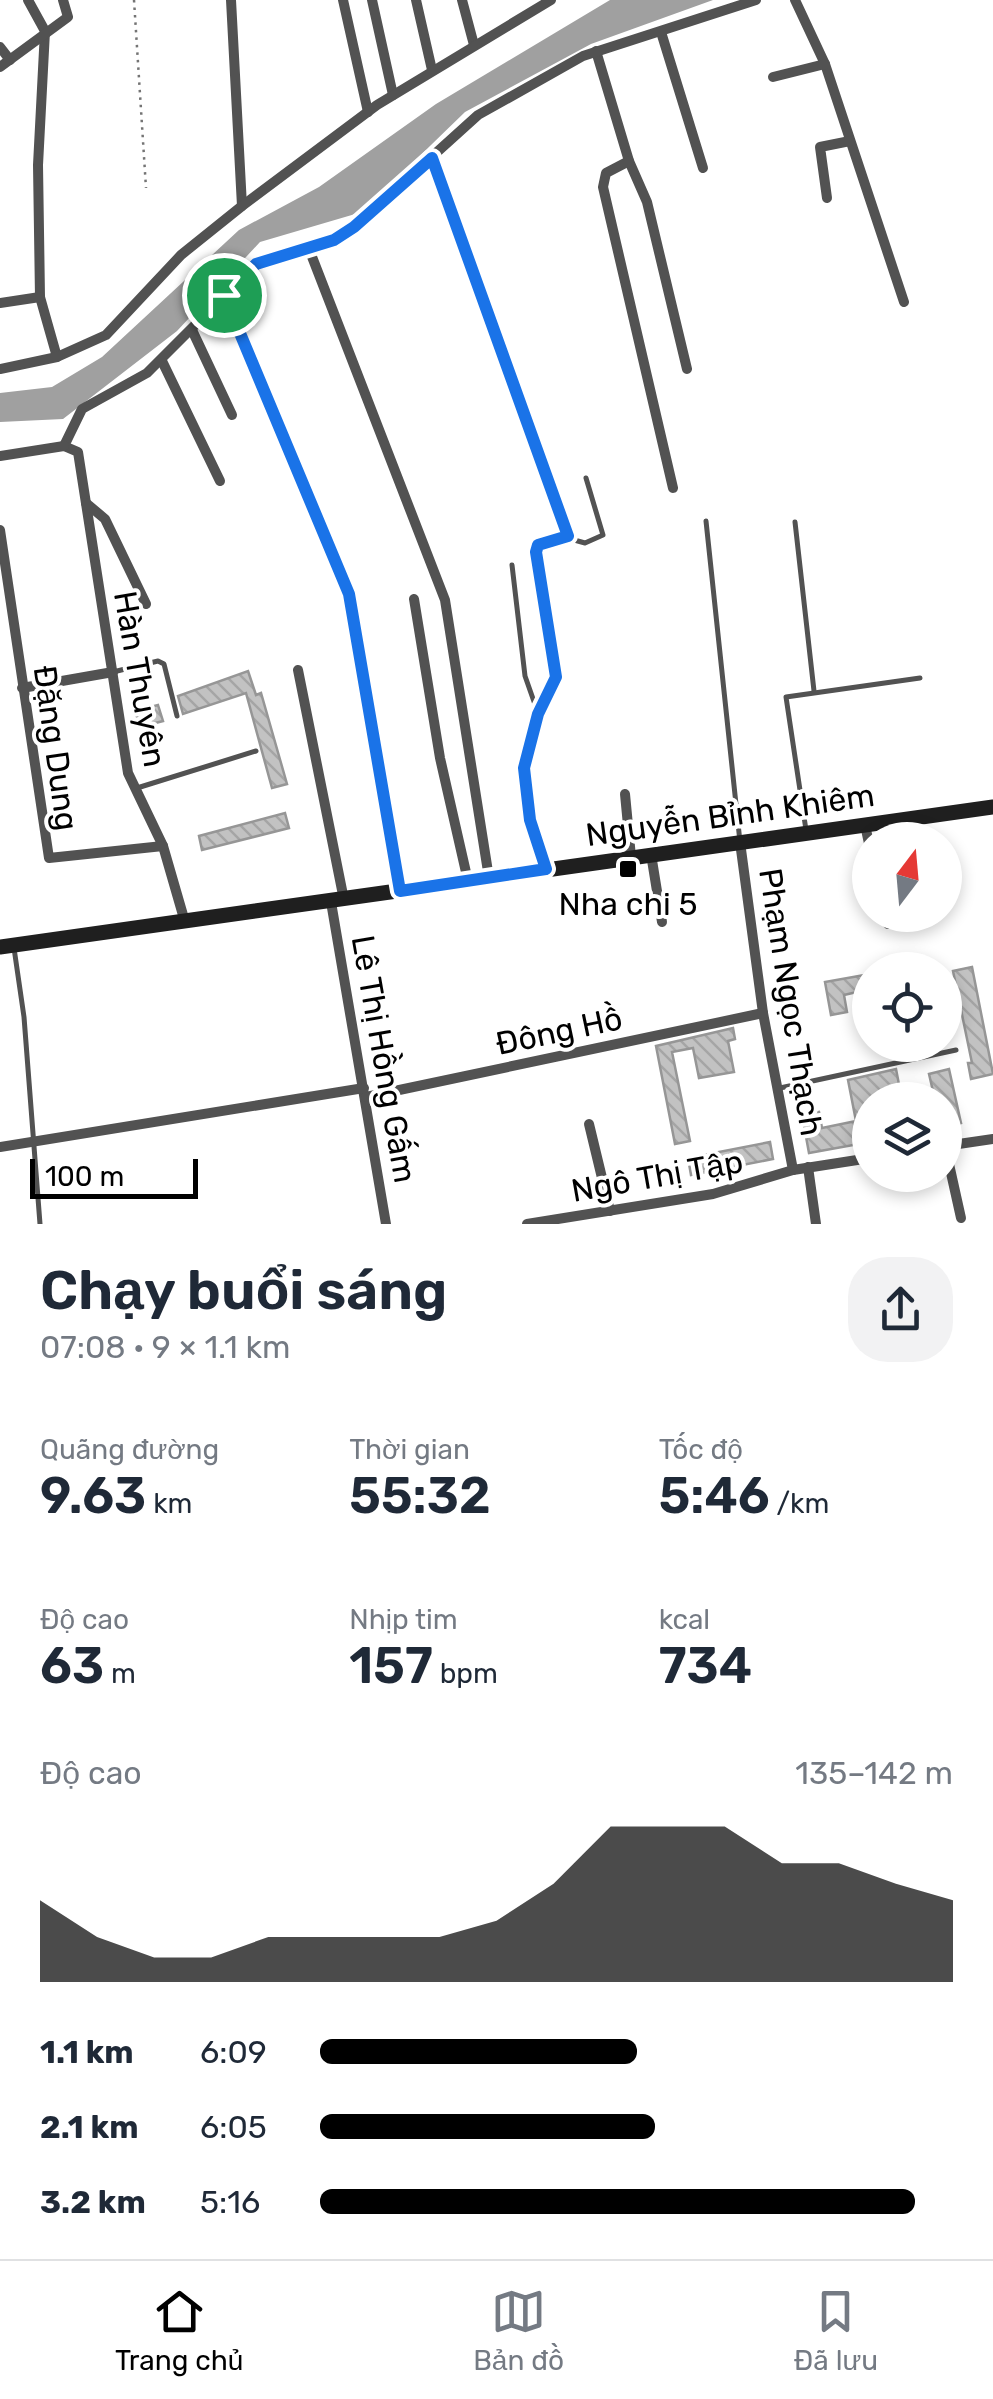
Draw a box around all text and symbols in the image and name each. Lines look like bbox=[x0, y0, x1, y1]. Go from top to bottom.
pin bbox=[182, 253, 267, 338]
icon: arrive bbox=[197, 268, 252, 323]
street label: Hàn Thuyên bbox=[106, 588, 174, 770]
street label: Đặng Dung bbox=[26, 663, 86, 833]
street label: Nguyễn Bỉnh Khiêm bbox=[583, 776, 877, 854]
north arrow bbox=[852, 822, 962, 932]
map controls bbox=[852, 822, 962, 1192]
marker: Nha chi 5 bbox=[617, 858, 639, 880]
street label: Phạm Ngọc Thạch bbox=[751, 866, 831, 1138]
place label: Nha chi 5 bbox=[559, 885, 697, 923]
street label: Lê Thị Hồng Gấm bbox=[344, 932, 425, 1186]
button: locate bbox=[852, 952, 962, 1062]
street label: Đông Hồ bbox=[492, 998, 626, 1063]
button: layers bbox=[852, 1082, 962, 1192]
street label: Ngô Thị Tập bbox=[568, 1142, 746, 1210]
scale bar bbox=[30, 1154, 198, 1198]
text: 100 m bbox=[45, 1160, 124, 1193]
button: share bbox=[848, 1257, 953, 1362]
text: Chạy buổi sáng bbox=[40, 1258, 447, 1323]
text: 07:08 · 9 × 1.1 km bbox=[40, 1328, 291, 1366]
text: Quãng đường bbox=[40, 1433, 219, 1466]
text: Thời gian bbox=[349, 1433, 470, 1466]
text: Tốc độ bbox=[659, 1433, 743, 1466]
text: 9.63 bbox=[40, 1466, 146, 1526]
text: 55:32 bbox=[349, 1466, 491, 1526]
text: 5:46 bbox=[659, 1466, 770, 1526]
text: km bbox=[146, 1487, 192, 1520]
text: /km bbox=[770, 1487, 829, 1520]
text: Độ cao bbox=[40, 1603, 129, 1636]
text: Nhịp tim bbox=[349, 1603, 458, 1636]
text: kcal bbox=[659, 1603, 710, 1636]
text: 63 bbox=[40, 1636, 104, 1696]
text: 157 bbox=[349, 1636, 433, 1696]
text: 734 bbox=[659, 1636, 752, 1696]
text: m bbox=[104, 1657, 136, 1690]
text: bpm bbox=[433, 1657, 498, 1690]
text: Độ cao bbox=[40, 1754, 142, 1792]
text: 135–142 m bbox=[795, 1754, 953, 1792]
text: 1.1 km bbox=[40, 2033, 134, 2071]
text: 6:09 bbox=[200, 2033, 267, 2071]
text: 2.1 km bbox=[40, 2108, 139, 2146]
text: 6:05 bbox=[200, 2108, 267, 2146]
text: 3.2 km bbox=[40, 2183, 146, 2221]
text: 5:16 bbox=[200, 2183, 260, 2221]
tab: Trang chủ bbox=[115, 2284, 243, 2377]
tab: Bản đồ bbox=[473, 2284, 564, 2377]
tab: Đã lưu bbox=[794, 2284, 878, 2377]

